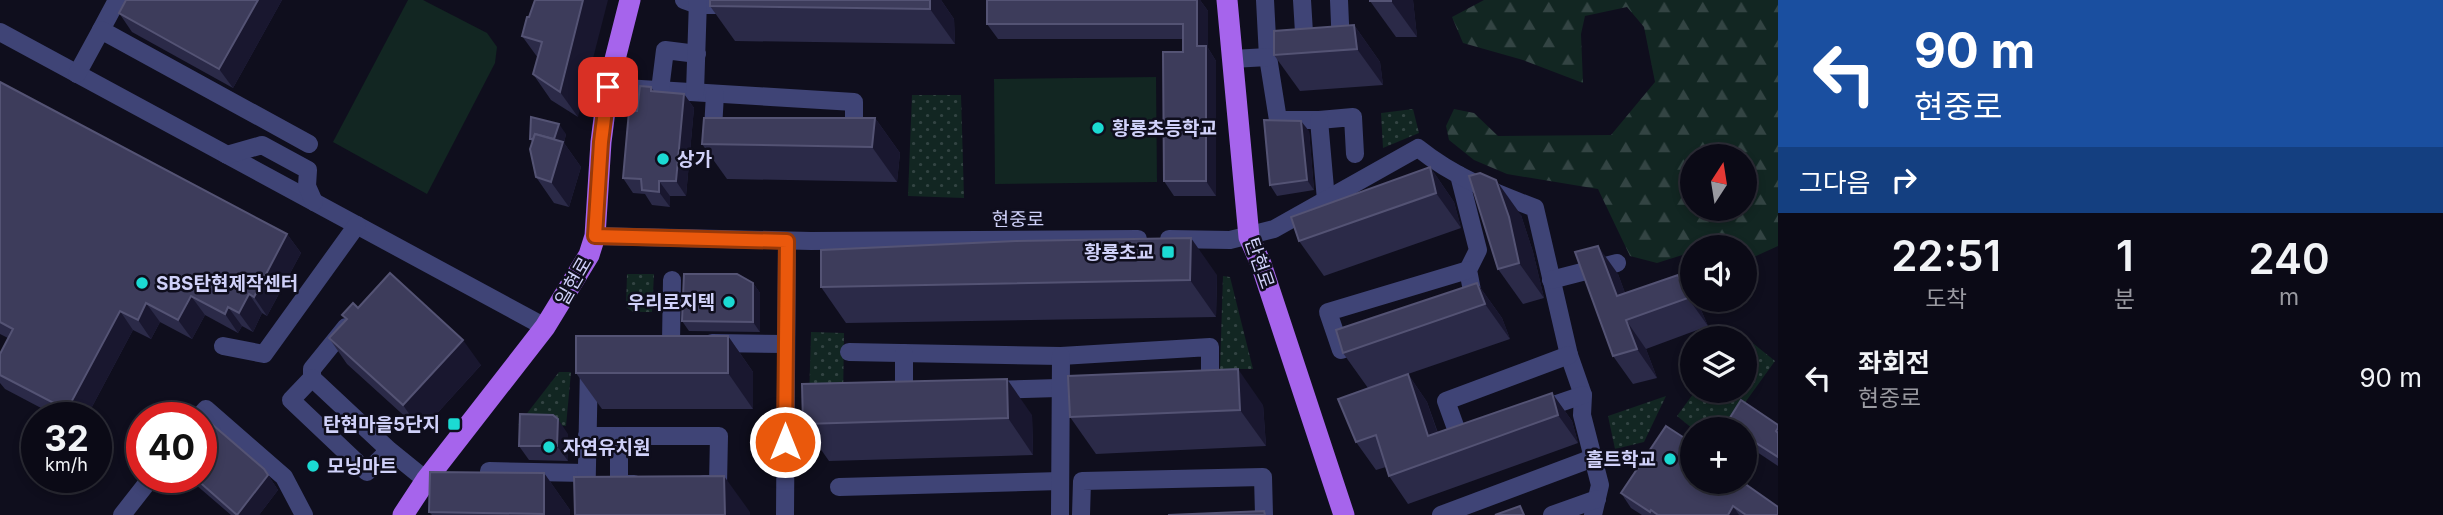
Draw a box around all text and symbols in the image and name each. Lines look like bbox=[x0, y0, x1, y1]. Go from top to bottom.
text: 90 m bbox=[1914, 21, 2035, 80]
icon: left bbox=[1799, 28, 1890, 119]
pin bbox=[578, 57, 638, 117]
icon: arrive bbox=[589, 68, 627, 106]
text: 현중로 bbox=[1914, 87, 2002, 126]
place label: 황룡초등학교 bbox=[1112, 117, 1217, 140]
marker: 황룡초등학교 bbox=[1090, 120, 1106, 136]
north arrow bbox=[1680, 144, 1757, 220]
map controls bbox=[1680, 144, 1757, 494]
place label: 상가 bbox=[677, 148, 712, 171]
marker: 상가 bbox=[655, 151, 671, 167]
icon: right bbox=[1885, 161, 1923, 199]
text: 그다음 bbox=[1799, 167, 1871, 198]
street label: 현중로 bbox=[992, 208, 1044, 231]
text: 22:51 bbox=[1891, 230, 2001, 281]
text: 1 bbox=[2116, 230, 2134, 281]
text: 240 bbox=[2249, 233, 2330, 284]
street label: 탄현로 bbox=[1240, 235, 1279, 292]
button: sound bbox=[1680, 235, 1757, 312]
place label: 황룡초교 bbox=[1084, 241, 1154, 264]
marker: 황룡초교 bbox=[1160, 244, 1176, 260]
street label: 일현로 bbox=[550, 253, 597, 310]
place label: SBS탄현제작센터 bbox=[156, 272, 298, 295]
marker: SBS탄현제작센터 bbox=[134, 275, 150, 291]
text: m bbox=[2279, 283, 2299, 311]
text: 도착 bbox=[1925, 285, 1967, 313]
text: 분 bbox=[2114, 285, 2135, 313]
place label: 우리로지텍 bbox=[628, 291, 715, 314]
marker: 우리로지텍 bbox=[721, 294, 737, 310]
button: layers bbox=[1680, 326, 1757, 403]
text: 좌회전 bbox=[1858, 347, 1930, 378]
icon: left bbox=[1799, 359, 1837, 397]
text: 90 m bbox=[2359, 362, 2422, 393]
text: 현중로 bbox=[1858, 384, 1921, 412]
speed limit sign: 40 bbox=[126, 402, 217, 493]
position arrow bbox=[748, 405, 822, 479]
place label: 탄현마을5단지 bbox=[323, 413, 440, 436]
marker: 탄현마을5단지 bbox=[446, 416, 462, 432]
text: 32 bbox=[44, 417, 89, 459]
button: + bbox=[1680, 417, 1757, 494]
place label: 자연유치원 bbox=[563, 436, 650, 459]
marker: 자연유치원 bbox=[541, 439, 557, 455]
place label: 홀트학교 bbox=[1586, 448, 1656, 471]
marker: 홀트학교 bbox=[1662, 451, 1678, 467]
text: km/h bbox=[45, 454, 88, 475]
place label: 모닝마트 bbox=[327, 455, 397, 478]
marker: 모닝마트 bbox=[305, 458, 321, 474]

